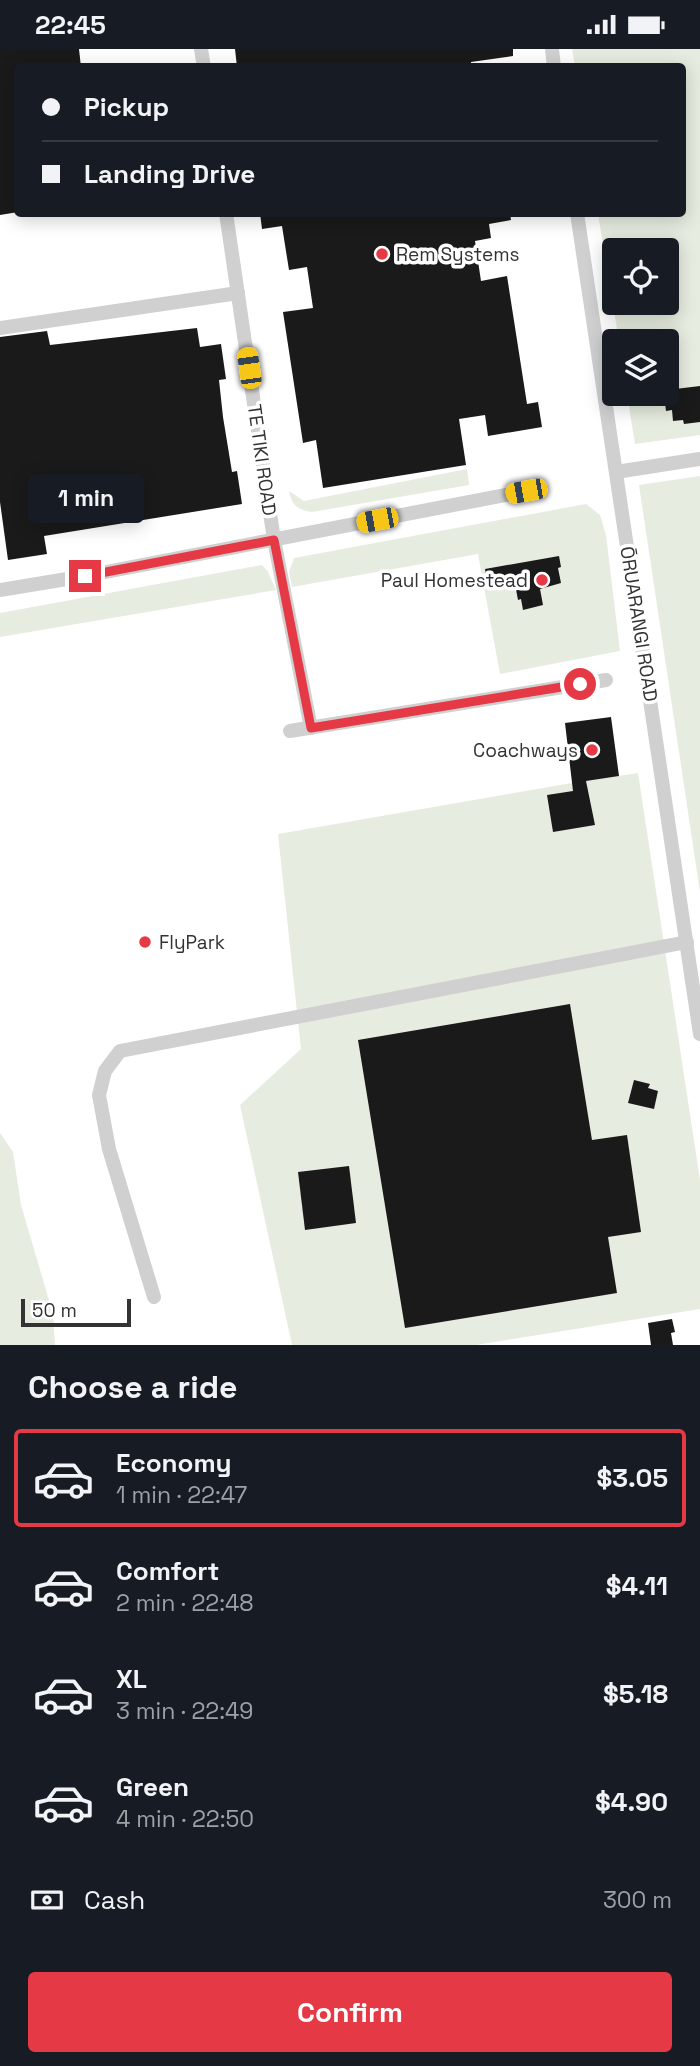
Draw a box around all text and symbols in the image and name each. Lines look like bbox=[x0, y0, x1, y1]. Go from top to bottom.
text: 22:45 bbox=[35, 8, 106, 42]
text: Pickup bbox=[84, 90, 169, 124]
text: Landing Drive bbox=[84, 157, 255, 191]
map controls bbox=[602, 238, 679, 406]
button: locate bbox=[602, 238, 679, 315]
place label: Rem Systems bbox=[396, 242, 520, 267]
marker: Rem Systems bbox=[374, 246, 390, 262]
button: layers bbox=[602, 329, 679, 406]
car bbox=[236, 346, 263, 390]
street label: TE TIKI ROAD bbox=[242, 403, 282, 517]
callout: 1 min bbox=[27, 475, 143, 524]
car bbox=[504, 477, 549, 505]
text: 1 min bbox=[58, 483, 114, 513]
car bbox=[355, 506, 400, 534]
street label: ŌRUARANGI ROAD bbox=[614, 545, 664, 703]
route end bbox=[69, 560, 101, 592]
place label: Paul Homestead bbox=[381, 568, 528, 593]
marker: Paul Homestead bbox=[534, 572, 550, 588]
route start bbox=[564, 668, 596, 700]
place label: Coachways bbox=[473, 738, 578, 763]
marker: Coachways bbox=[584, 742, 600, 758]
place label: FlyPark bbox=[159, 930, 225, 955]
marker: FlyPark bbox=[137, 934, 153, 950]
scale bar bbox=[21, 1296, 131, 1328]
text: 50 m bbox=[32, 1298, 77, 1323]
text: Choose a ride bbox=[28, 1367, 238, 1407]
text: Economy bbox=[116, 1446, 232, 1480]
icon: car bbox=[32, 1447, 95, 1510]
text: $3.05 bbox=[597, 1461, 668, 1495]
text: 1 min · 22:47 bbox=[116, 1480, 247, 1510]
text: Comfort bbox=[116, 1554, 219, 1588]
icon: car bbox=[32, 1555, 95, 1618]
text: $4.11 bbox=[606, 1569, 668, 1603]
text: 2 min · 22:48 bbox=[116, 1588, 254, 1618]
text: XL bbox=[116, 1662, 147, 1696]
icon: car bbox=[32, 1663, 95, 1726]
text: $5.18 bbox=[603, 1677, 668, 1711]
text: 3 min · 22:49 bbox=[116, 1696, 253, 1726]
text: Green bbox=[116, 1770, 189, 1804]
icon: car bbox=[32, 1771, 95, 1834]
text: $4.90 bbox=[595, 1785, 668, 1819]
text: 4 min · 22:50 bbox=[116, 1804, 254, 1834]
icon: cash bbox=[28, 1881, 66, 1919]
text: Cash bbox=[84, 1883, 145, 1917]
text: 300 m bbox=[603, 1885, 672, 1915]
button: Confirm bbox=[28, 1972, 672, 2052]

